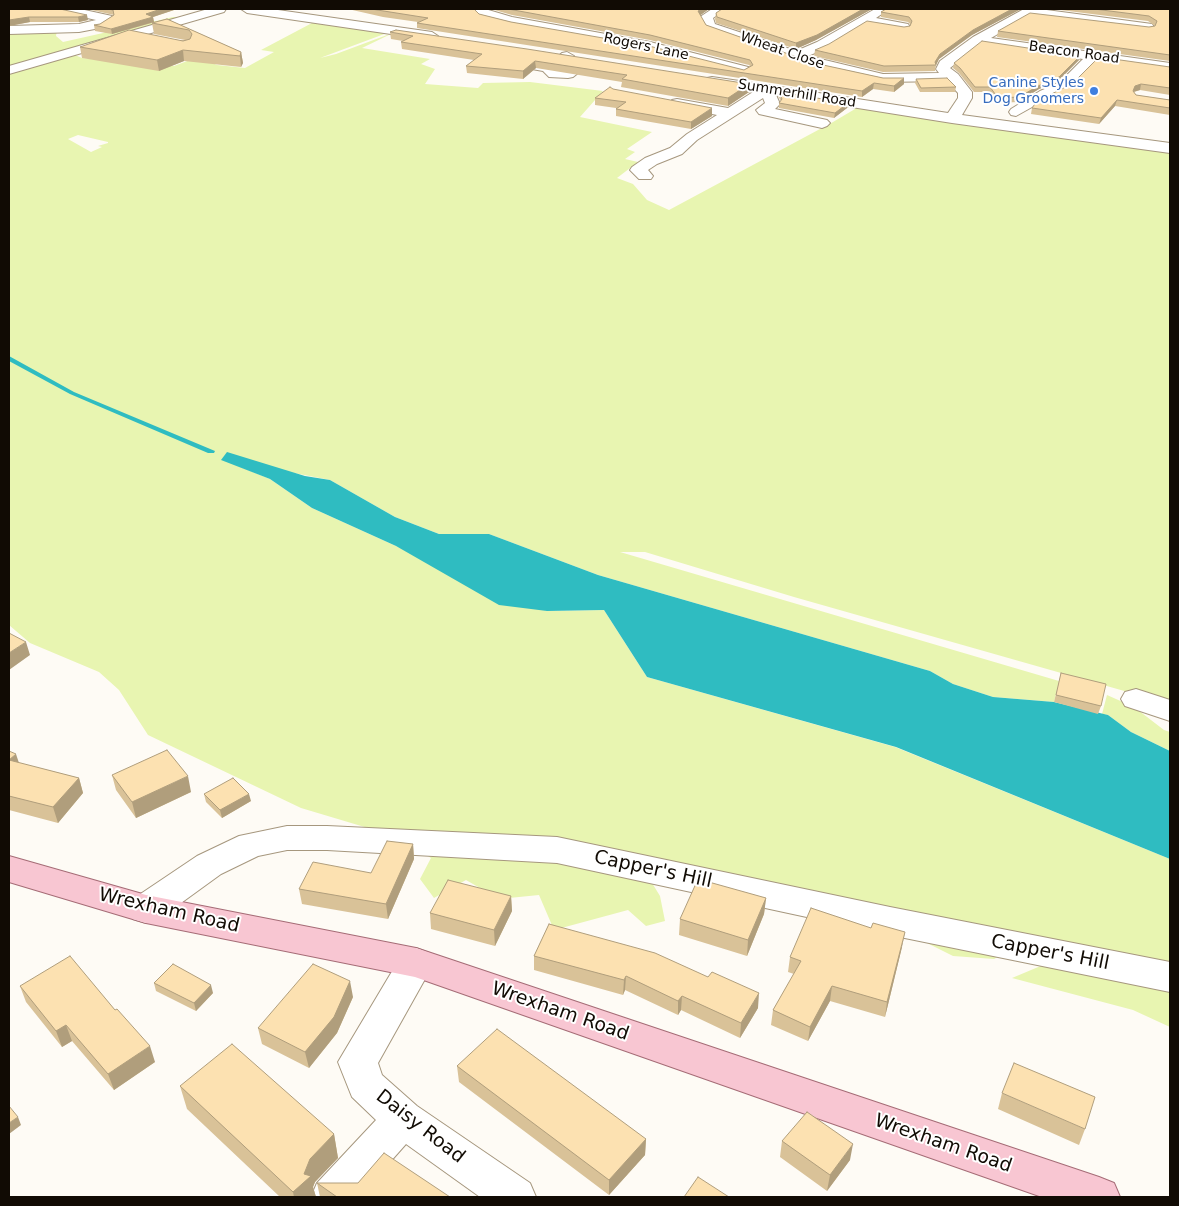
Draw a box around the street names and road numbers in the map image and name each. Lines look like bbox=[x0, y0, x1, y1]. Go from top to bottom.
street label: Wheat Close bbox=[738, 29, 826, 73]
street label: Rogers Lane bbox=[602, 30, 690, 64]
street label: Beacon Road bbox=[1028, 38, 1120, 68]
street label: Summerhill Road bbox=[737, 76, 857, 112]
street label: Capper's Hill bbox=[592, 846, 714, 894]
street label: Wrexham Road bbox=[96, 884, 242, 938]
street label: Capper's Hill bbox=[989, 930, 1111, 976]
street label: Wrexham Road bbox=[488, 978, 632, 1046]
street label: Daisy Road bbox=[371, 1085, 469, 1169]
street label: Wrexham Road bbox=[871, 1110, 1015, 1178]

